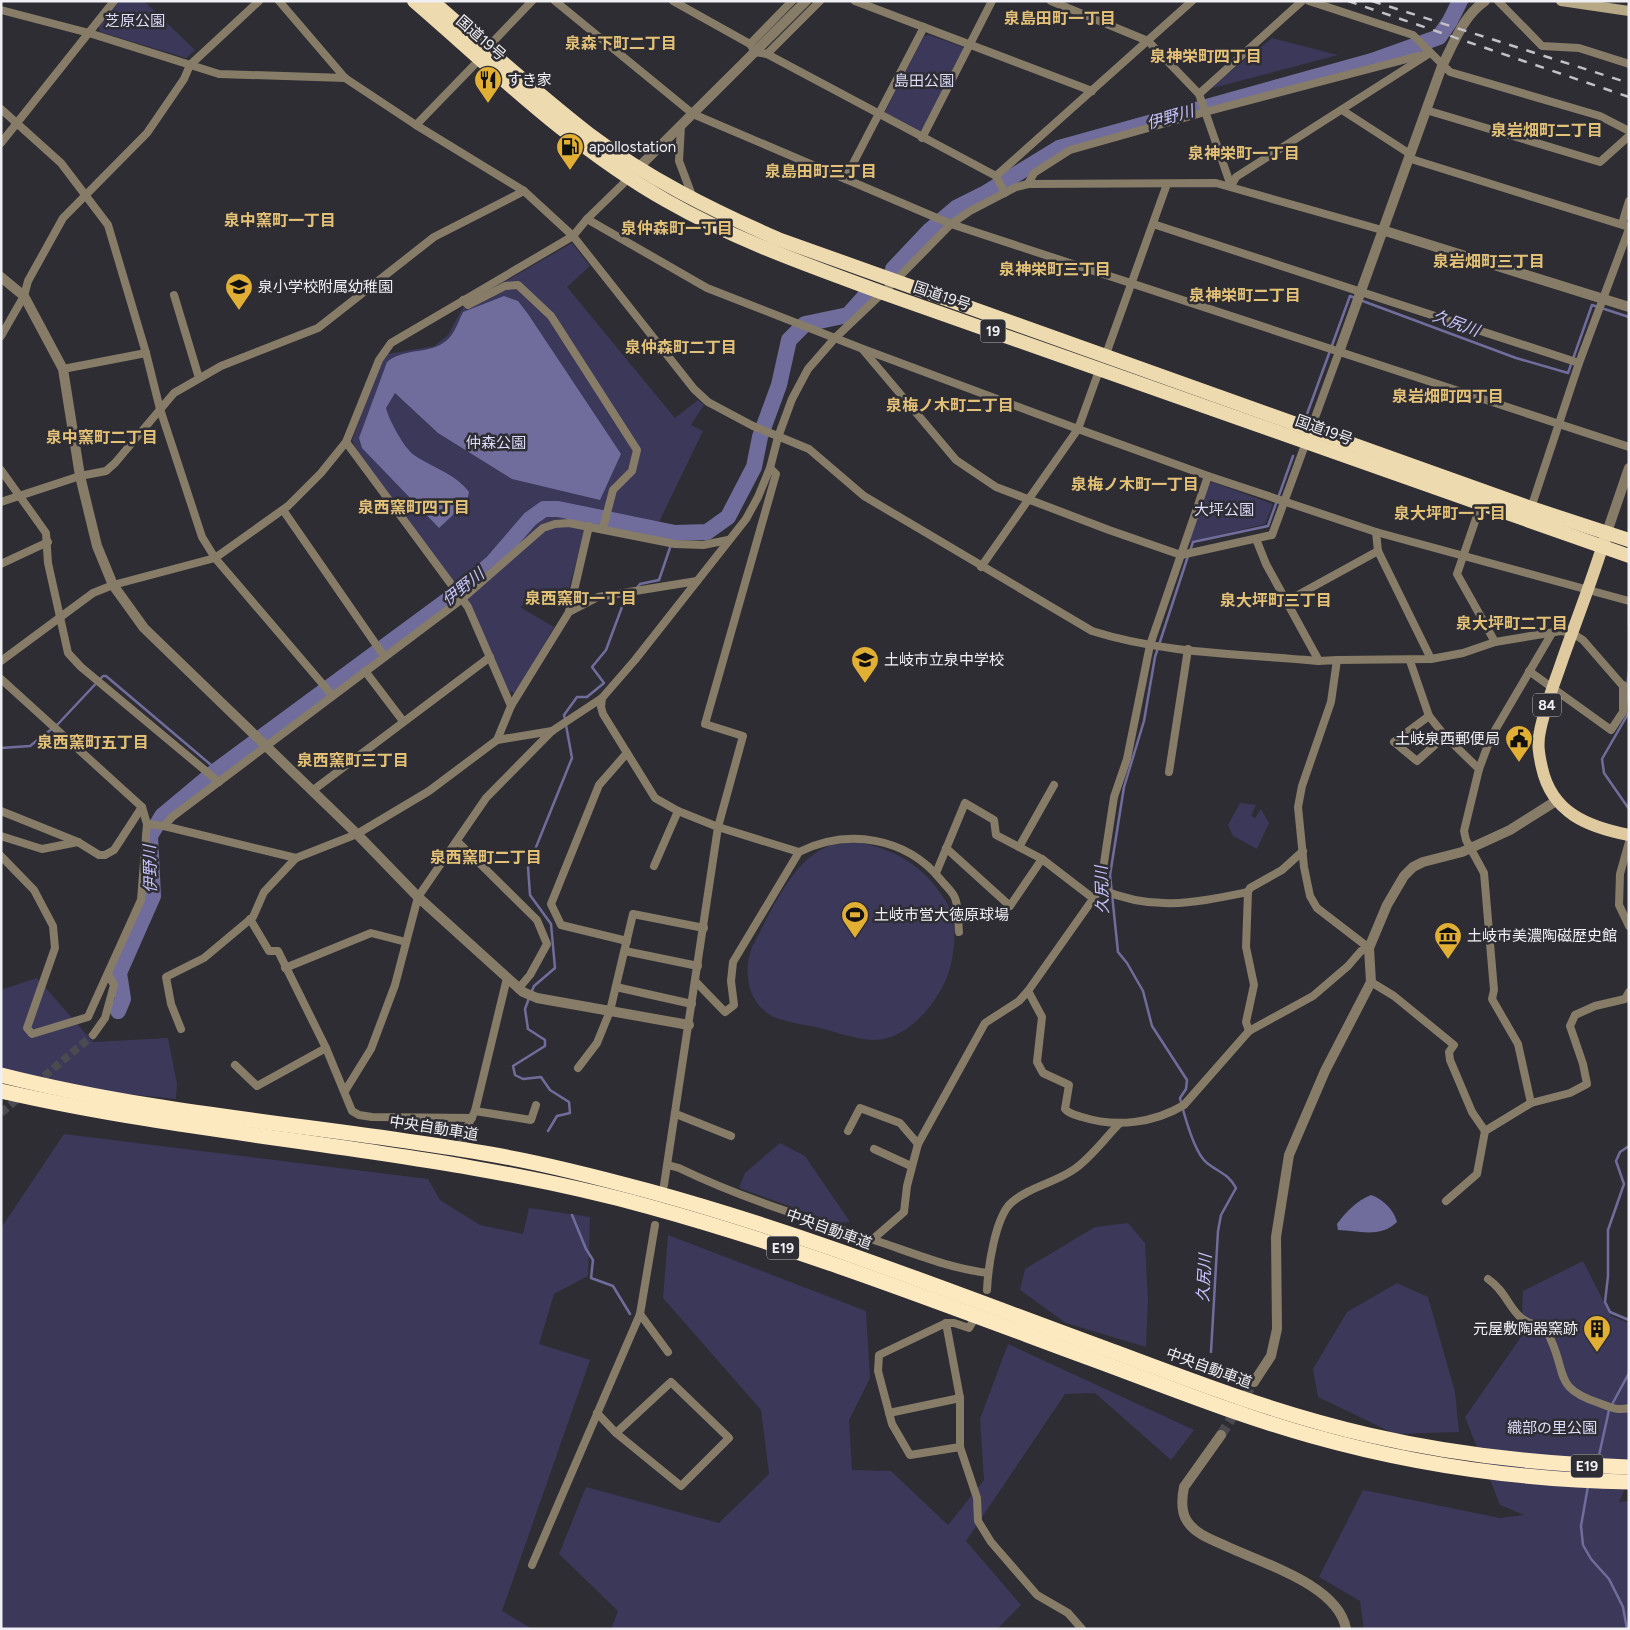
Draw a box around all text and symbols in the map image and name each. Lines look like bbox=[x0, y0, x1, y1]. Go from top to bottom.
district label: 泉島田町一丁目 bbox=[1004, 9, 1116, 28]
park label: 芝原公園 bbox=[105, 12, 165, 30]
street label: 国道19号 bbox=[453, 12, 509, 64]
district label: 泉森下町二丁目 bbox=[565, 34, 677, 53]
district label: 泉神栄町四丁目 bbox=[1150, 47, 1262, 66]
restaurant icon: すき家 bbox=[473, 65, 503, 104]
place label: すき家 bbox=[507, 71, 552, 89]
park label: 島田公園 bbox=[894, 72, 954, 90]
water label: 伊野川 bbox=[1144, 101, 1198, 133]
district label: 泉岩畑町二丁目 bbox=[1491, 121, 1603, 140]
fuel station icon: apollostation bbox=[555, 132, 585, 171]
place label: apollostation bbox=[589, 138, 676, 156]
district label: 泉神栄町一丁目 bbox=[1188, 144, 1300, 163]
district label: 泉島田町三丁目 bbox=[765, 162, 877, 181]
district label: 泉中窯町一丁目 bbox=[224, 211, 336, 230]
district label: 泉仲森町一丁目 bbox=[621, 219, 733, 238]
district label: 泉岩畑町三丁目 bbox=[1433, 252, 1545, 271]
district label: 泉神栄町三丁目 bbox=[999, 260, 1111, 279]
school or university icon: 泉小学校附属幼稚園 bbox=[224, 272, 254, 311]
place label: 泉小学校附属幼稚園 bbox=[258, 278, 393, 296]
street label: 国道19号 bbox=[911, 278, 973, 314]
district label: 泉神栄町二丁目 bbox=[1189, 286, 1301, 305]
water label: 久尻川 bbox=[1430, 306, 1484, 341]
road number: 19 bbox=[980, 320, 1006, 342]
district label: 泉仲森町二丁目 bbox=[625, 338, 737, 357]
district label: 泉岩畑町四丁目 bbox=[1392, 387, 1504, 406]
district label: 泉梅ノ木町二丁目 bbox=[886, 396, 1014, 415]
street label: 国道19号 bbox=[1293, 411, 1355, 449]
district label: 泉中窯町二丁目 bbox=[46, 428, 158, 447]
park label: 仲森公園 bbox=[466, 434, 526, 452]
district label: 泉梅ノ木町一丁目 bbox=[1071, 475, 1199, 494]
district label: 泉西窯町四丁目 bbox=[358, 498, 470, 517]
park label: 大坪公園 bbox=[1194, 501, 1254, 519]
district label: 泉大坪町一丁目 bbox=[1394, 504, 1506, 523]
water label: 伊野川 bbox=[438, 563, 489, 609]
district label: 泉西窯町一丁目 bbox=[525, 589, 637, 608]
district label: 泉大坪町三丁目 bbox=[1220, 591, 1332, 610]
district label: 泉大坪町二丁目 bbox=[1456, 614, 1568, 633]
school or university icon: 土岐市立泉中学校 bbox=[850, 645, 880, 684]
place label: 土岐市立泉中学校 bbox=[884, 651, 1004, 669]
road number: 84 bbox=[1533, 694, 1561, 716]
public building icon: 土岐泉西郵便局 bbox=[1504, 724, 1534, 763]
place label: 土岐泉西郵便局 bbox=[1395, 730, 1500, 748]
district label: 泉西窯町五丁目 bbox=[37, 733, 149, 752]
district label: 泉西窯町三丁目 bbox=[297, 751, 409, 770]
water label: 伊野川 bbox=[140, 843, 160, 893]
district label: 泉西窯町二丁目 bbox=[430, 848, 542, 867]
water label: 久尻川 bbox=[1092, 864, 1112, 914]
sports icon: 土岐市営大徳原球場 bbox=[840, 900, 870, 939]
place label: 土岐市営大徳原球場 bbox=[874, 906, 1009, 924]
museum icon: 土岐市美濃陶磁歴史館 bbox=[1433, 921, 1463, 960]
place label: 土岐市美濃陶磁歴史館 bbox=[1467, 927, 1617, 945]
street label: 中央自動車道 bbox=[388, 1112, 480, 1144]
street label: 中央自動車道 bbox=[784, 1205, 874, 1253]
road number: E19 bbox=[767, 1236, 799, 1260]
water label: 久尻川 bbox=[1193, 1252, 1215, 1302]
building icon: 元屋敷陶器窯跡 bbox=[1582, 1314, 1612, 1353]
place label: 元屋敷陶器窯跡 bbox=[1473, 1320, 1578, 1338]
street label: 中央自動車道 bbox=[1164, 1344, 1254, 1392]
park label: 織部の里公園 bbox=[1507, 1419, 1597, 1437]
road number: E19 bbox=[1571, 1454, 1603, 1478]

